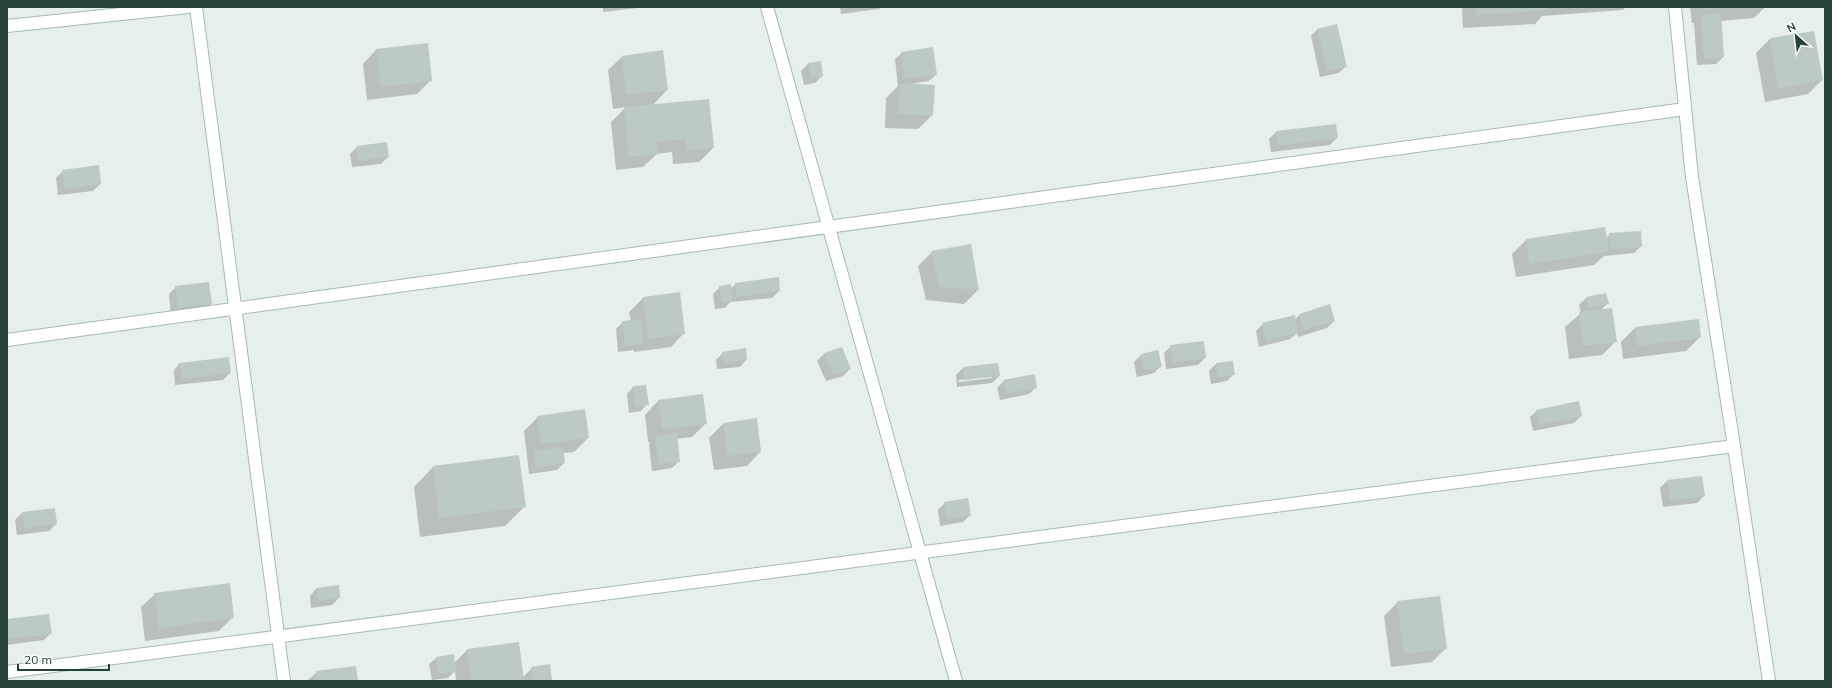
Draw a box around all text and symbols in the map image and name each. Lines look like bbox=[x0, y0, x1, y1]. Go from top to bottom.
north arrow bbox=[1776, 16, 1816, 56]
text: N bbox=[1784, 19, 1798, 35]
scale bar bbox=[18, 646, 109, 672]
text: 20 m bbox=[24, 652, 52, 667]

